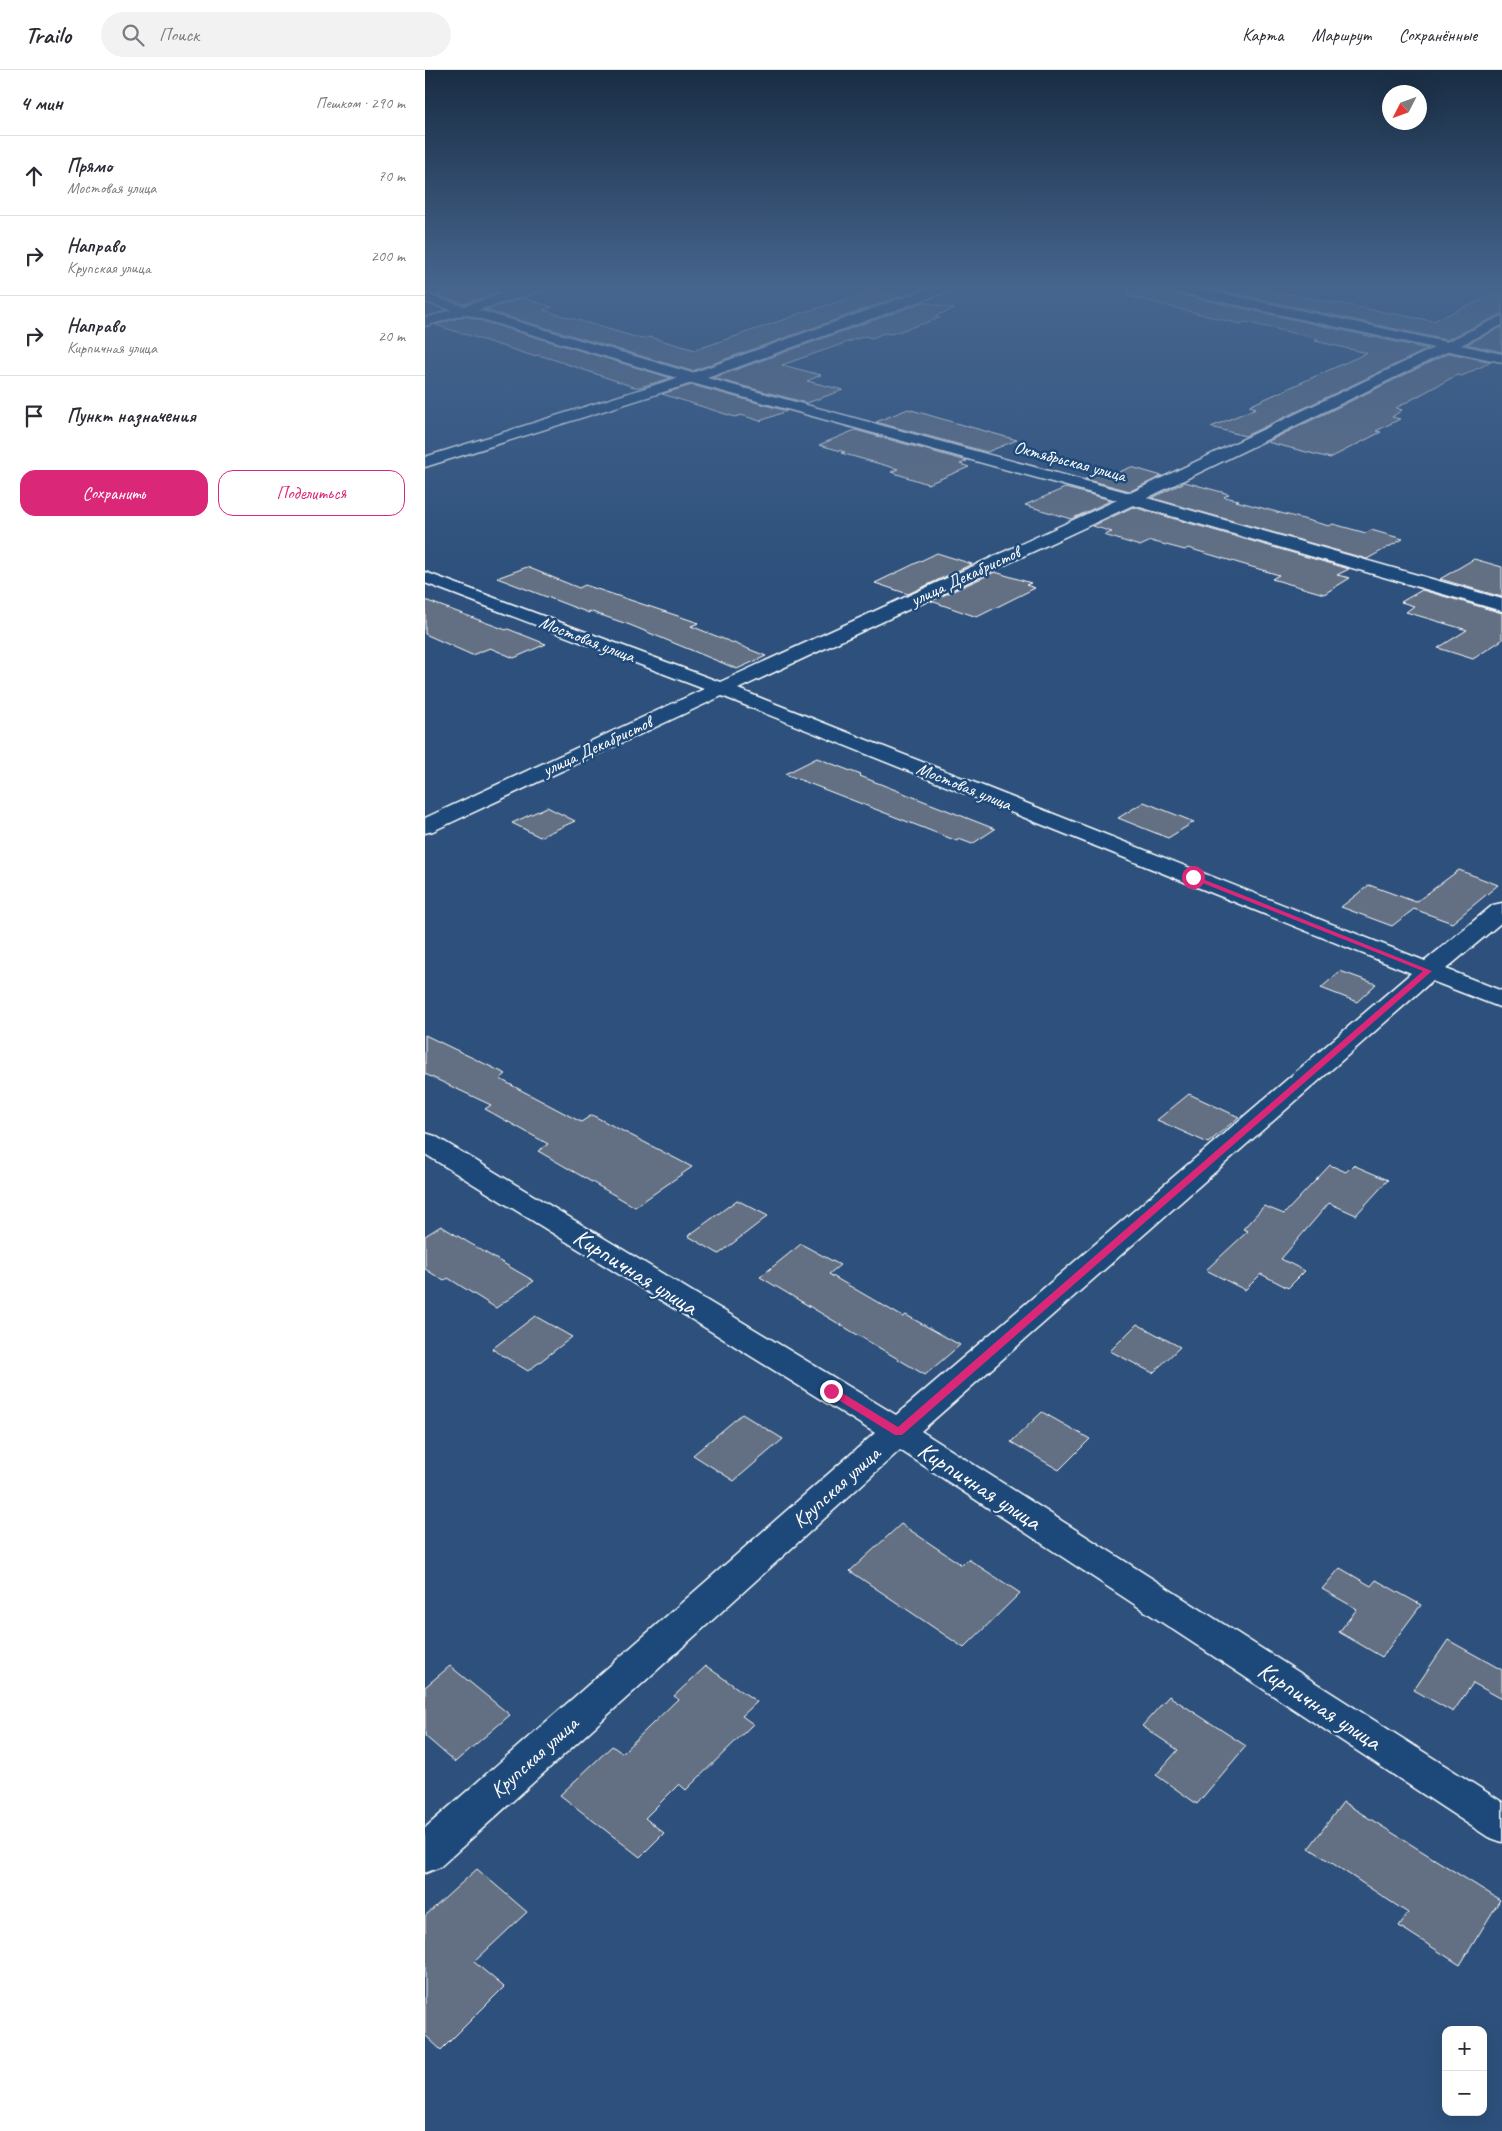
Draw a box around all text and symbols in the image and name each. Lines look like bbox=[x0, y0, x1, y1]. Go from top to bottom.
search box bbox=[101, 12, 451, 57]
text: Trailo bbox=[25, 20, 71, 50]
icon: search bbox=[119, 21, 147, 49]
text: Поиск bbox=[159, 23, 199, 47]
text: Карта bbox=[1242, 24, 1283, 46]
text: Маршрут bbox=[1311, 24, 1371, 46]
text: Сохранённые bbox=[1399, 24, 1477, 46]
north arrow bbox=[1382, 85, 1427, 130]
text: 4 мин bbox=[20, 90, 63, 116]
text: Пешком · 290 m bbox=[316, 93, 405, 113]
text: Прямо bbox=[67, 154, 112, 178]
icon: ahead bbox=[20, 162, 48, 190]
text: 70 m bbox=[378, 166, 405, 186]
text: Мостовая улица bbox=[67, 178, 156, 198]
text: Направо bbox=[67, 234, 125, 258]
icon: right bbox=[20, 242, 48, 270]
text: 200 m bbox=[371, 246, 405, 266]
text: Крупская улица bbox=[67, 258, 151, 278]
text: Направо bbox=[67, 314, 125, 338]
icon: right bbox=[20, 322, 48, 350]
text: 20 m bbox=[378, 326, 405, 346]
text: Кирпичная улица bbox=[67, 338, 157, 358]
icon: arrive bbox=[20, 402, 48, 430]
text: Пункт назначения bbox=[67, 404, 196, 428]
street label: Октябрьская улица bbox=[1012, 435, 1130, 487]
button: Сохранить bbox=[20, 470, 208, 516]
button: Поделиться bbox=[218, 470, 405, 516]
street label: улица Декабристов bbox=[906, 540, 1026, 611]
street label: Мостовая улица bbox=[536, 611, 639, 668]
street label: улица Декабристов bbox=[538, 710, 658, 781]
street label: Мостовая улица bbox=[913, 757, 1016, 815]
route start bbox=[1182, 866, 1205, 889]
street label: Кирпичная улица bbox=[567, 1221, 705, 1324]
route end bbox=[820, 1380, 843, 1403]
street label: Кирпичная улица bbox=[912, 1434, 1049, 1539]
street label: Крупская улица bbox=[787, 1439, 887, 1533]
street label: Кирпичная улица bbox=[1252, 1654, 1389, 1759]
street label: Крупская улица bbox=[485, 1709, 585, 1803]
map controls bbox=[1442, 2026, 1487, 2116]
button: + bbox=[1442, 2026, 1487, 2071]
button: − bbox=[1442, 2071, 1487, 2116]

